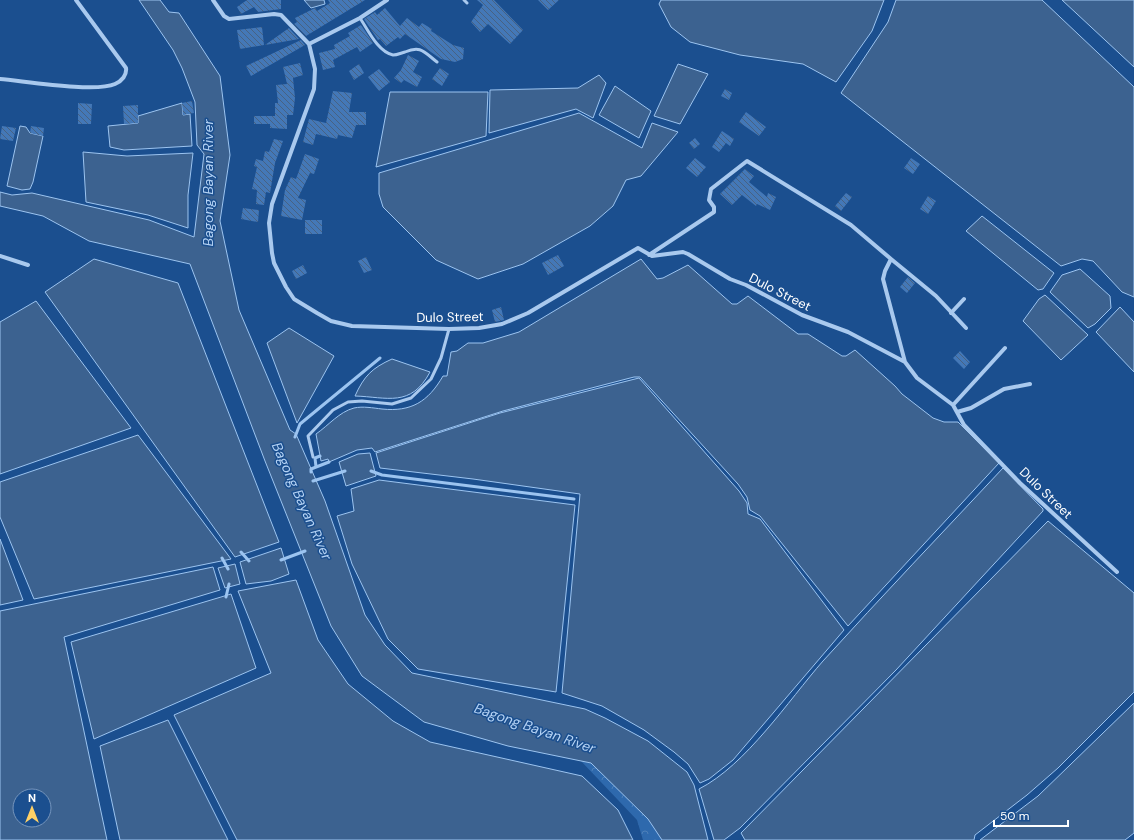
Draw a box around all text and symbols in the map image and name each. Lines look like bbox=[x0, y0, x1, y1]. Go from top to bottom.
water label: Bagong Bayan River bbox=[199, 119, 217, 247]
street label: Dulo Street bbox=[746, 269, 814, 315]
street label: Dulo Street bbox=[416, 308, 484, 326]
water label: Bagong Bayan River bbox=[268, 439, 336, 563]
street label: Dulo Street bbox=[1016, 464, 1076, 522]
water label: Bagong Bayan River bbox=[472, 699, 599, 757]
north arrow bbox=[12, 788, 52, 828]
text: N bbox=[28, 791, 36, 805]
scale bar bbox=[994, 802, 1068, 828]
text: 50 m bbox=[1000, 808, 1029, 824]

